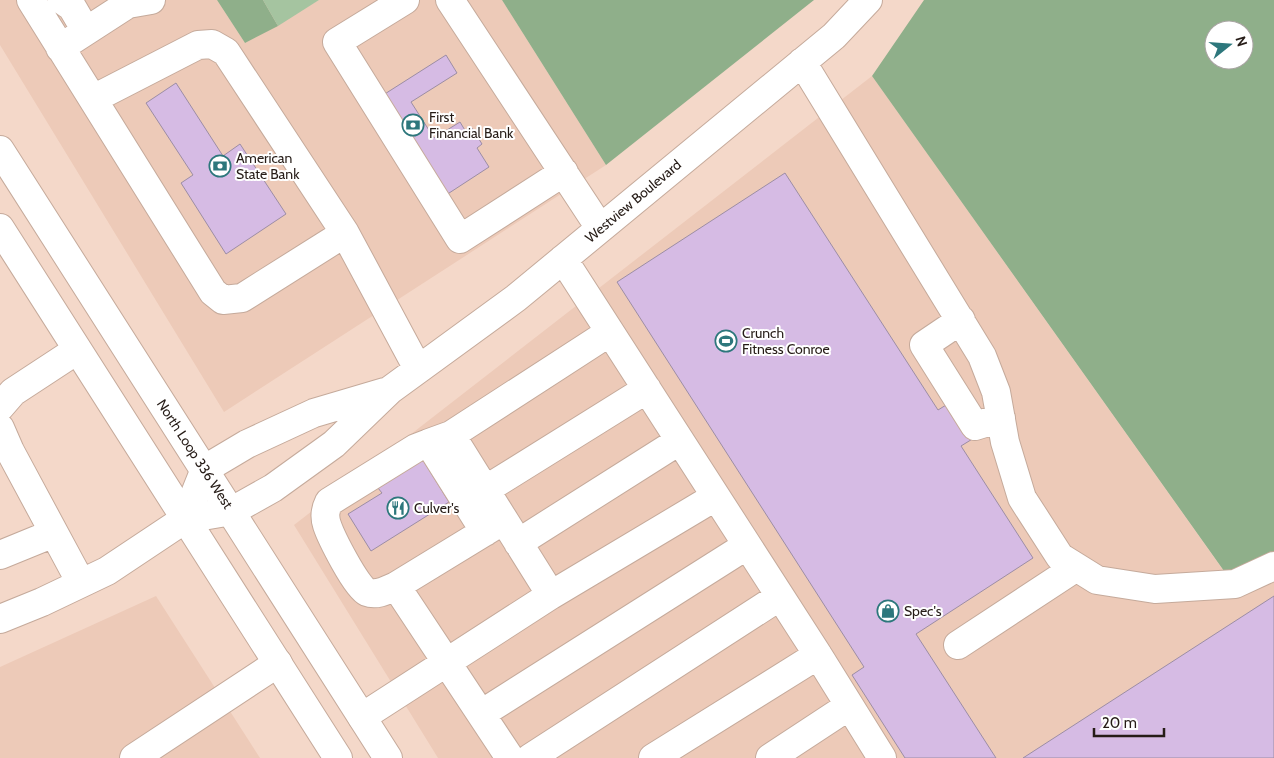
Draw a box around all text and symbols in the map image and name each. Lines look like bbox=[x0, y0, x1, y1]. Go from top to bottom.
north arrow bbox=[1204, 20, 1254, 70]
text: N bbox=[1231, 34, 1251, 49]
place label: First Financial Bank bbox=[429, 108, 514, 142]
bank icon: First Financial Bank bbox=[401, 113, 425, 137]
place label: American State Bank bbox=[236, 149, 300, 183]
bank icon: American State Bank bbox=[208, 154, 232, 178]
street label: Westview Boulevard bbox=[581, 156, 685, 246]
place label: Crunch Fitness Conroe bbox=[742, 324, 830, 358]
sports icon: Crunch Fitness Conroe bbox=[714, 329, 738, 353]
street label: North Loop 336 West bbox=[153, 396, 237, 512]
restaurant icon: Culver's bbox=[386, 496, 410, 520]
place label: Culver's bbox=[414, 499, 460, 517]
shop icon: Spec's bbox=[876, 599, 900, 623]
place label: Spec's bbox=[904, 602, 942, 620]
scale bar bbox=[1094, 706, 1164, 738]
text: 20 m bbox=[1102, 714, 1137, 732]

